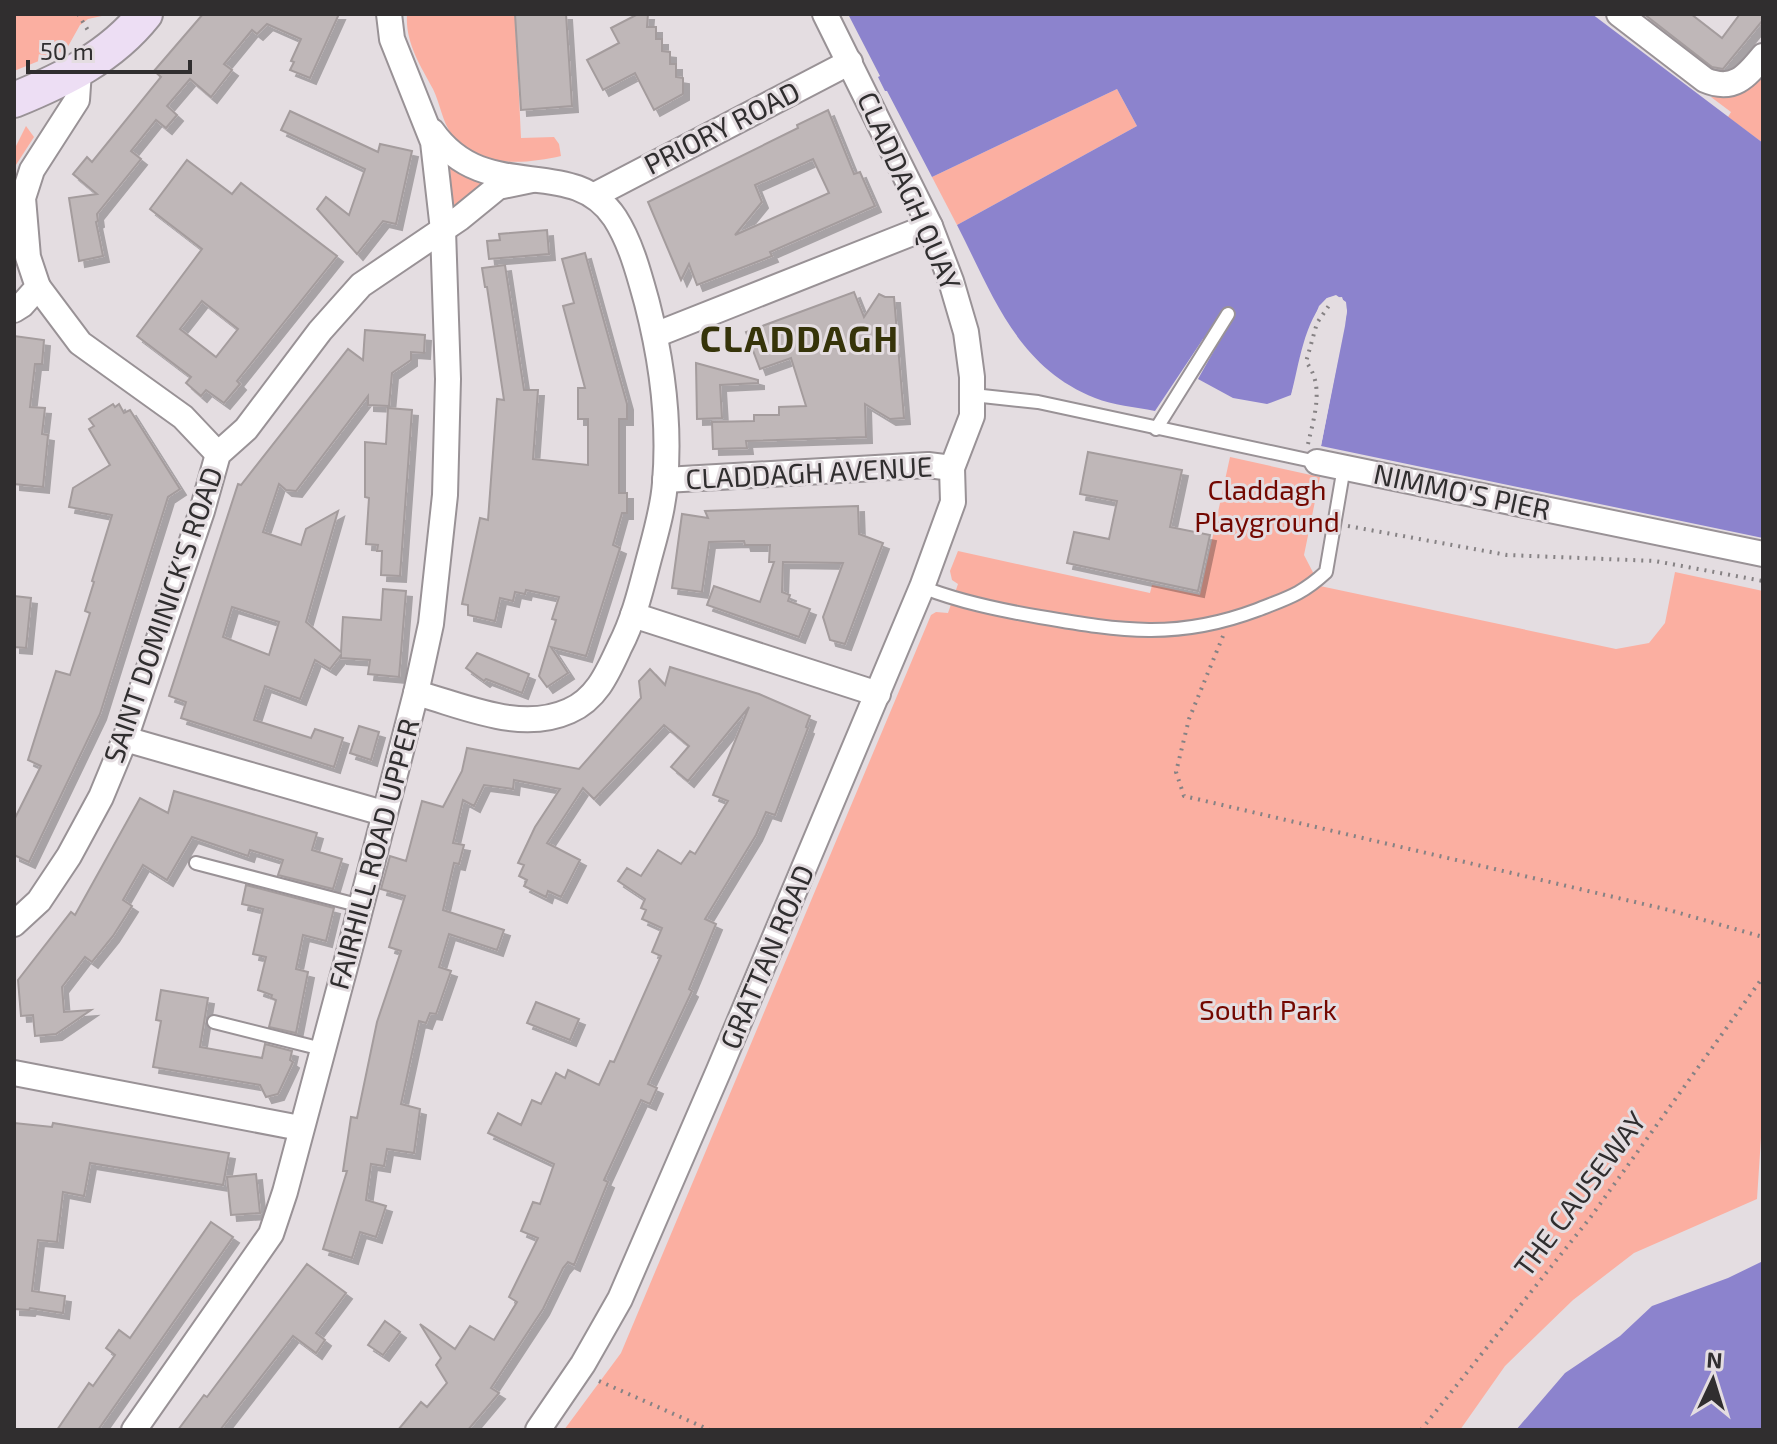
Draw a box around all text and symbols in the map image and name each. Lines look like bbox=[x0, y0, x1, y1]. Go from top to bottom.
scale bar bbox=[28, 24, 190, 74]
text: 50 m bbox=[40, 36, 94, 65]
street label: PRIORY ROAD bbox=[638, 73, 805, 181]
street label: CLADDAGH QUAY bbox=[851, 86, 969, 295]
district label: CLADDAGH bbox=[700, 316, 900, 359]
street label: CLADDAGH AVENUE bbox=[685, 449, 933, 495]
street label: NIMMO'S PIER bbox=[1371, 456, 1554, 526]
street label: SAINT DOMINICK'S ROAD bbox=[95, 462, 229, 767]
park label: Claddagh Playground bbox=[1194, 472, 1340, 538]
street label: FAIRHILL ROAD UPPER bbox=[321, 715, 426, 993]
street label: GRATTAN ROAD bbox=[712, 859, 820, 1054]
park label: South Park bbox=[1199, 992, 1337, 1026]
street label: THE CAUSEWAY bbox=[1506, 1104, 1652, 1283]
north arrow bbox=[1673, 1340, 1753, 1420]
text: N bbox=[1706, 1346, 1723, 1373]

